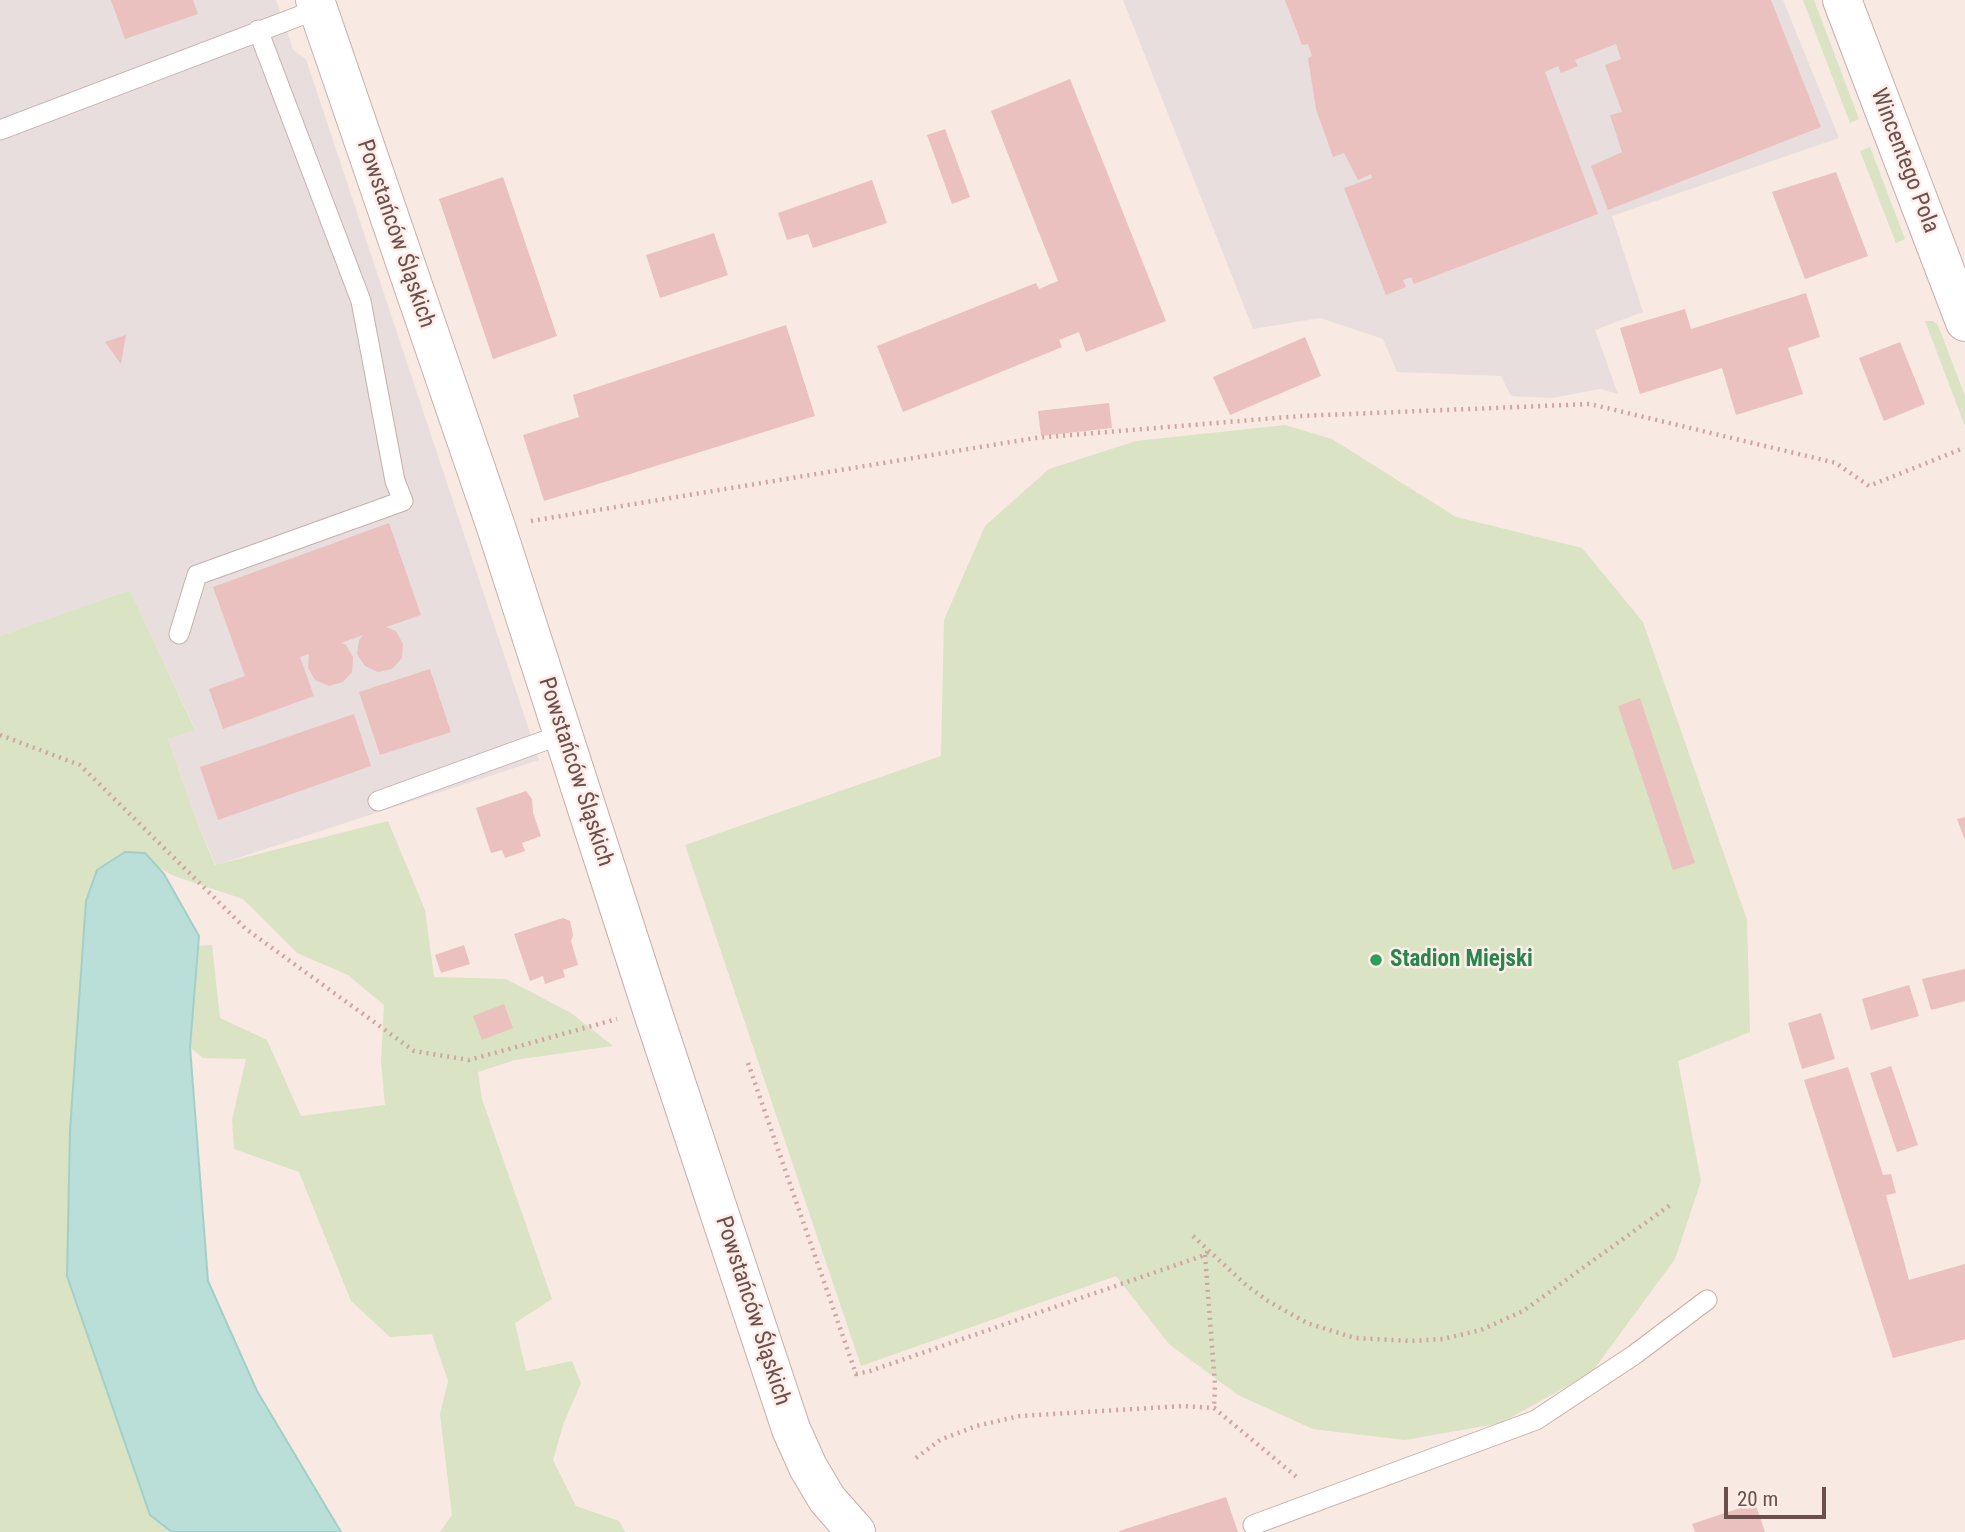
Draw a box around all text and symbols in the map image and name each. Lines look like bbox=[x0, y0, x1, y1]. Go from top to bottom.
street label: Wincentego Pola bbox=[1864, 85, 1944, 237]
street label: Powstańców Śląskich bbox=[350, 136, 440, 332]
street label: Powstańców Śląskich bbox=[531, 674, 619, 870]
place label: Stadion Miejski bbox=[1390, 946, 1533, 974]
marker: Stadion Miejski bbox=[1368, 952, 1384, 968]
street label: Powstańców Śląskich bbox=[708, 1213, 796, 1409]
scale bar bbox=[1727, 1472, 1828, 1516]
text: 20 m bbox=[1737, 1487, 1778, 1511]

